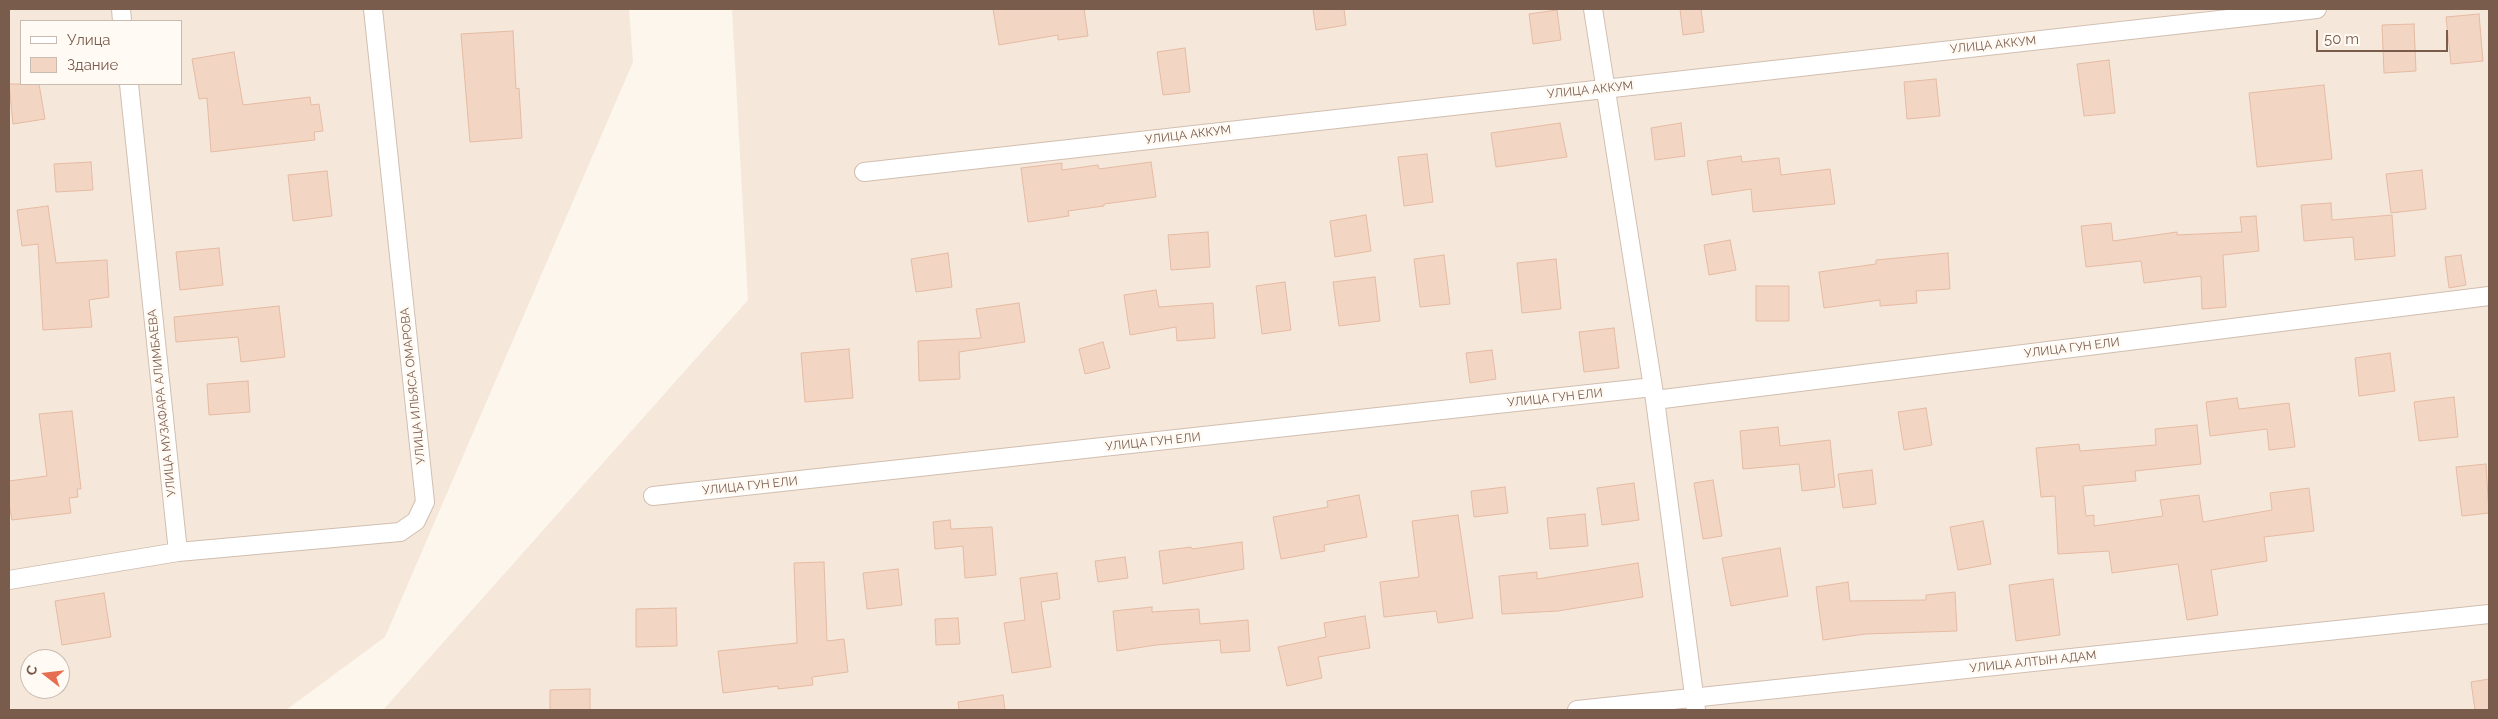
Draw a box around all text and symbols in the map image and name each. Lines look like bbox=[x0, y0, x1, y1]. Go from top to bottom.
legend bbox=[20, 20, 182, 85]
scale bar bbox=[2318, 20, 2450, 52]
text: 50 m bbox=[2324, 30, 2359, 48]
text: Улица bbox=[67, 31, 111, 49]
street label: УЛИЦА АККУМ bbox=[1949, 33, 2037, 57]
text: Здание bbox=[67, 56, 118, 74]
street label: УЛИЦА АККУМ bbox=[1546, 78, 1634, 102]
street label: УЛИЦА АККУМ bbox=[1144, 123, 1232, 147]
street label: УЛИЦА ИЛЬЯСА ОМАРОВА bbox=[398, 307, 428, 465]
street label: УЛИЦА МУЗАФАРА АЛИМБАЕВА bbox=[145, 309, 179, 497]
street label: УЛИЦА ГУН ЕЛИ bbox=[2024, 335, 2120, 361]
street label: УЛИЦА ГУН ЕЛИ bbox=[1507, 386, 1603, 410]
street label: УЛИЦА ГУН ЕЛИ bbox=[1105, 430, 1201, 454]
street label: УЛИЦА ГУН ЕЛИ bbox=[702, 474, 798, 498]
street label: УЛИЦА АЛТЫН АДАМ bbox=[1969, 648, 2097, 676]
north arrow bbox=[20, 649, 70, 699]
text: С bbox=[23, 663, 41, 677]

